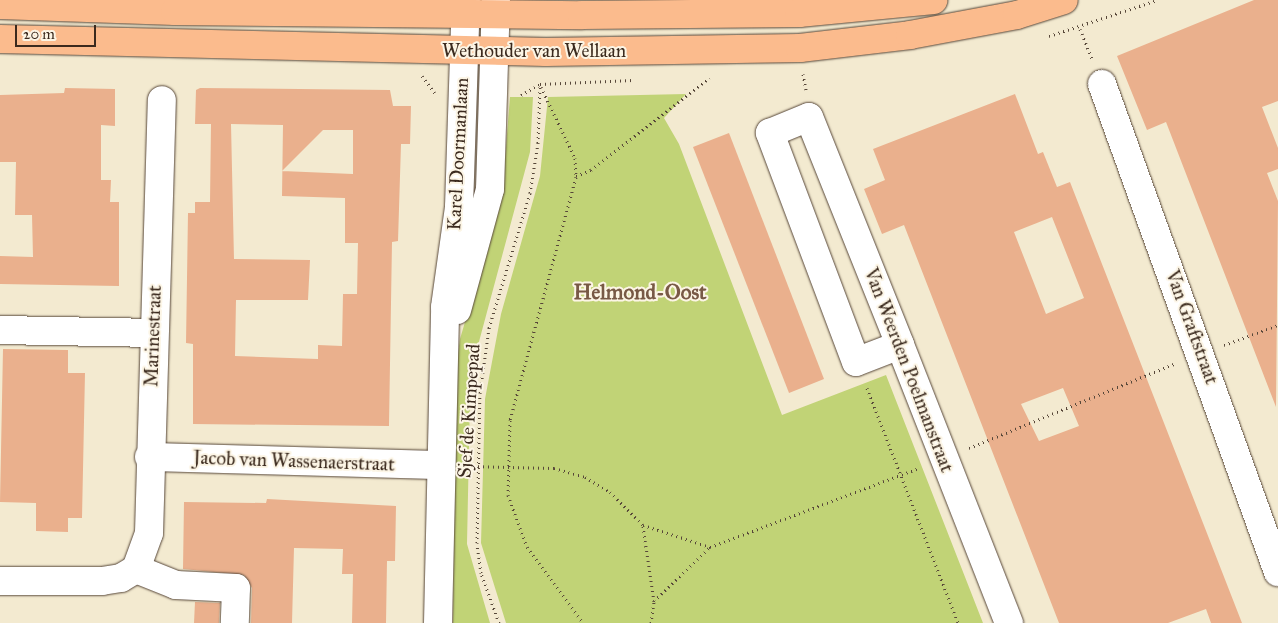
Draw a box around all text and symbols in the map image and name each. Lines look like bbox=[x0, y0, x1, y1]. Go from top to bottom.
scale bar bbox=[18, 15, 99, 47]
text: 20 m bbox=[23, 25, 55, 43]
street label: Wethouder van Wellaan bbox=[442, 40, 626, 62]
street label: Karel Doormanlaan bbox=[443, 77, 473, 231]
street label: Van Weerden Poelmanstraat bbox=[859, 265, 959, 475]
street label: Van Graftstraat bbox=[1161, 267, 1223, 387]
district label: Helmond-Oost bbox=[573, 279, 707, 305]
street label: Marinestraat bbox=[140, 285, 166, 387]
street label: Sjef de Kimpepad bbox=[453, 343, 485, 479]
street label: Jacob van Wassenaerstraat bbox=[193, 446, 395, 476]

